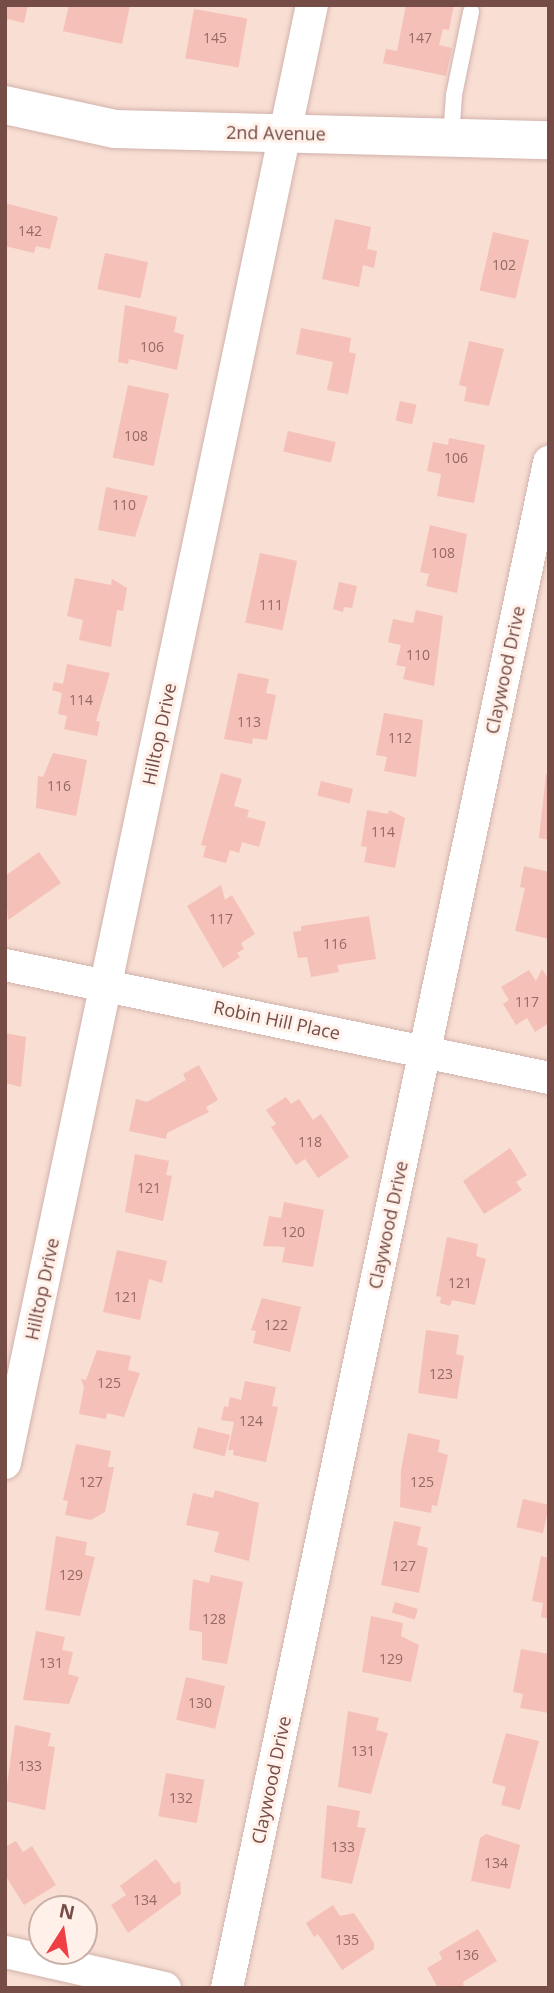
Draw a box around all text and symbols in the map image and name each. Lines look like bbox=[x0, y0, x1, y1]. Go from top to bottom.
house number: 145 bbox=[203, 30, 227, 46]
house number: 147 bbox=[408, 30, 432, 46]
street label: 2nd Avenue bbox=[226, 121, 326, 145]
house number: 142 bbox=[18, 223, 42, 239]
house number: 102 bbox=[492, 257, 516, 273]
house number: 106 bbox=[140, 339, 164, 355]
house number: 108 bbox=[124, 428, 148, 444]
house number: 106 bbox=[444, 450, 468, 466]
house number: 110 bbox=[112, 497, 136, 513]
house number: 108 bbox=[431, 545, 455, 561]
house number: 111 bbox=[259, 597, 283, 613]
street label: Claywood Drive bbox=[481, 604, 529, 736]
house number: 110 bbox=[406, 647, 430, 663]
street label: Hilltop Drive bbox=[138, 681, 180, 787]
house number: 114 bbox=[69, 692, 93, 708]
house number: 113 bbox=[237, 714, 261, 730]
house number: 112 bbox=[388, 730, 412, 746]
house number: 116 bbox=[47, 778, 71, 794]
house number: 114 bbox=[371, 824, 395, 840]
house number: 117 bbox=[209, 911, 233, 927]
house number: 116 bbox=[323, 936, 347, 952]
house number: 117 bbox=[515, 994, 539, 1010]
street label: Robin Hill Place bbox=[212, 996, 342, 1044]
house number: 118 bbox=[298, 1134, 322, 1150]
street label: Claywood Drive bbox=[364, 1159, 412, 1291]
house number: 121 bbox=[137, 1180, 161, 1196]
house number: 120 bbox=[281, 1224, 305, 1240]
street label: Hilltop Drive bbox=[21, 1236, 63, 1342]
house number: 121 bbox=[448, 1275, 472, 1291]
house number: 121 bbox=[114, 1289, 138, 1305]
house number: 122 bbox=[264, 1317, 288, 1333]
house number: 123 bbox=[429, 1366, 453, 1382]
house number: 125 bbox=[97, 1375, 121, 1391]
house number: 124 bbox=[239, 1413, 263, 1429]
house number: 127 bbox=[79, 1474, 103, 1490]
house number: 125 bbox=[410, 1474, 434, 1490]
house number: 127 bbox=[392, 1558, 416, 1574]
house number: 129 bbox=[59, 1567, 83, 1583]
house number: 128 bbox=[202, 1611, 226, 1627]
house number: 129 bbox=[379, 1651, 403, 1667]
house number: 131 bbox=[39, 1655, 63, 1671]
house number: 130 bbox=[188, 1695, 212, 1711]
street label: Claywood Drive bbox=[247, 1714, 295, 1846]
house number: 131 bbox=[351, 1743, 375, 1759]
house number: 133 bbox=[18, 1758, 42, 1774]
house number: 132 bbox=[169, 1790, 193, 1806]
house number: 133 bbox=[331, 1839, 355, 1855]
house number: 134 bbox=[484, 1855, 508, 1871]
house number: 134 bbox=[133, 1892, 157, 1908]
north arrow bbox=[28, 1895, 98, 1965]
text: N bbox=[57, 1897, 77, 1926]
house number: 135 bbox=[335, 1932, 359, 1948]
house number: 136 bbox=[455, 1947, 479, 1963]

